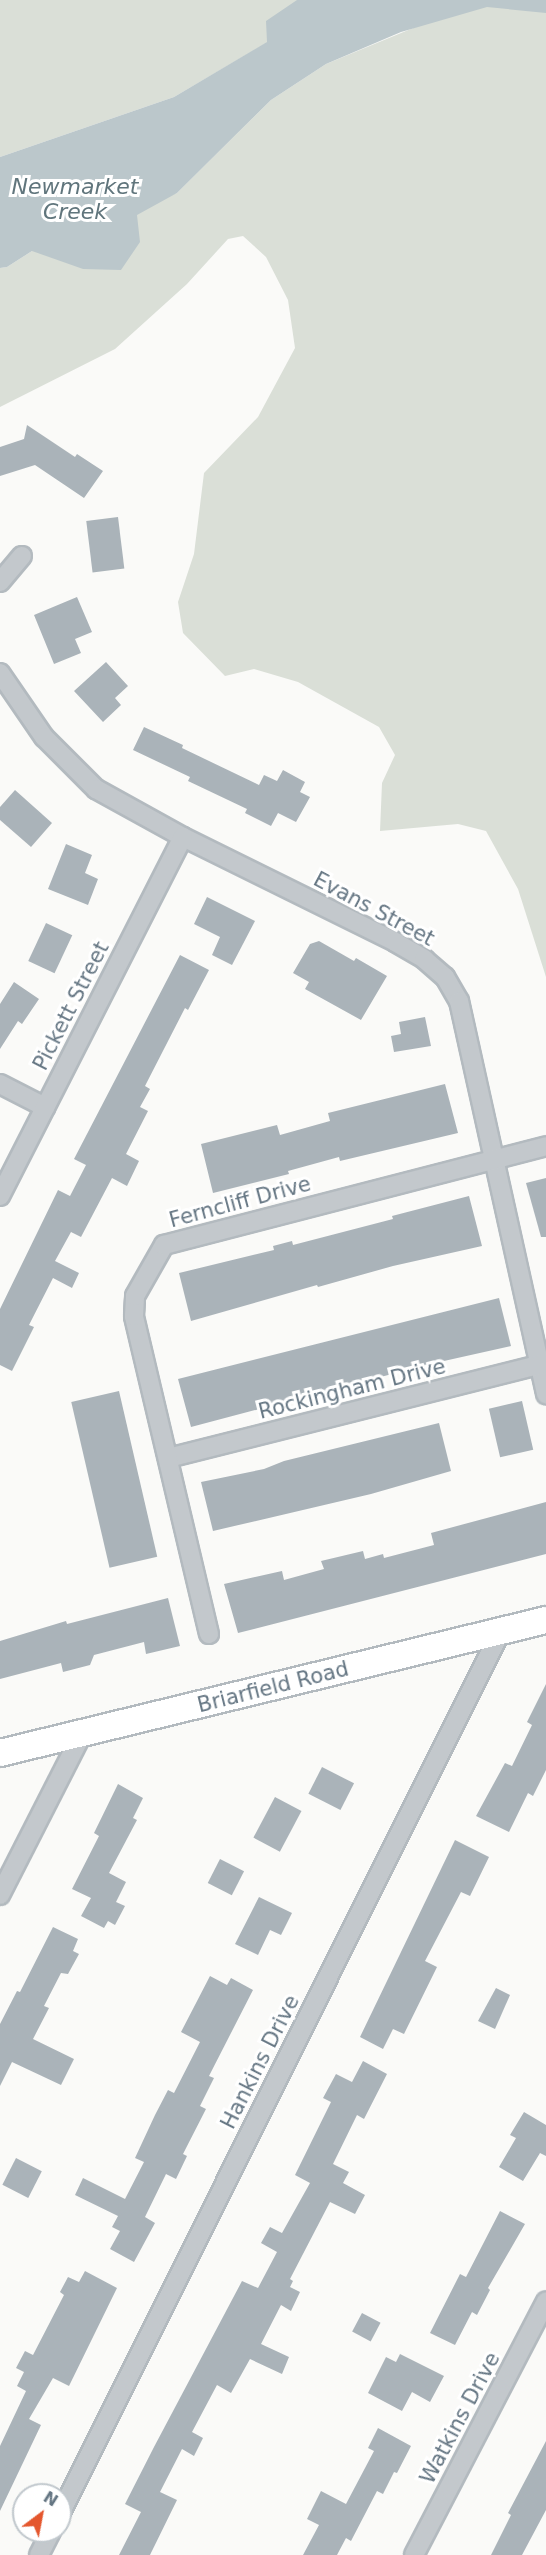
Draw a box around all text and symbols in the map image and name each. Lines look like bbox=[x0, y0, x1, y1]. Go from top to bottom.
water label: Newmarket Creek bbox=[12, 173, 138, 224]
street label: Evans Street bbox=[309, 867, 439, 951]
street label: Pickett Street bbox=[28, 938, 114, 1074]
street label: Ferncliff Drive bbox=[166, 1171, 314, 1233]
street label: Rockingham Drive bbox=[256, 1354, 448, 1424]
street label: Briarfield Road bbox=[195, 1656, 351, 1718]
street label: Hankins Drive bbox=[215, 1991, 305, 2133]
street label: Watkins Drive bbox=[415, 2348, 505, 2488]
north arrow bbox=[12, 2483, 72, 2543]
text: N bbox=[40, 2487, 61, 2511]

